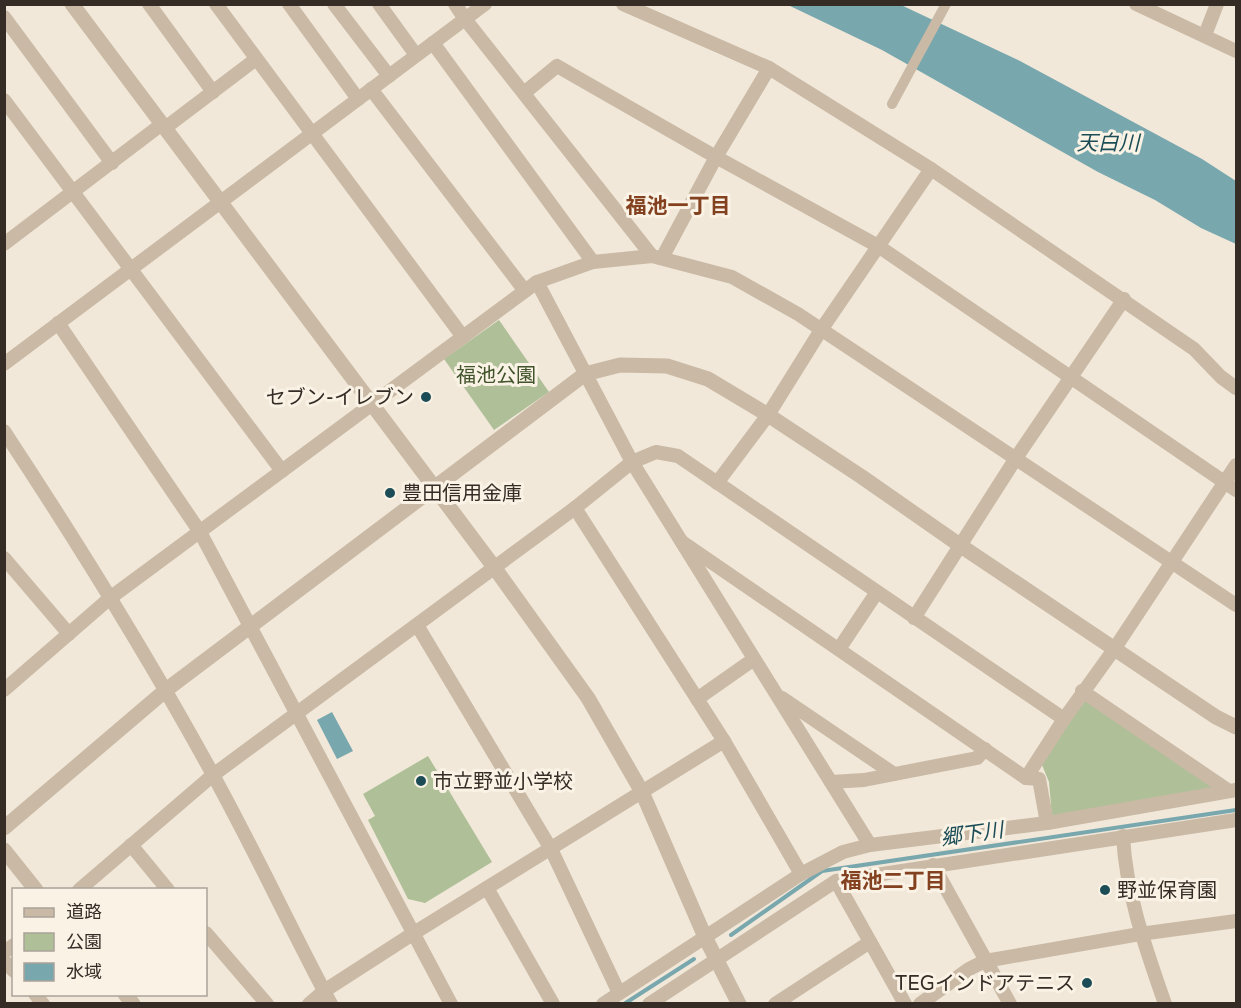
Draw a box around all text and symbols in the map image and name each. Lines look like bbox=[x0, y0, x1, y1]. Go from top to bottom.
water label: 天白川 bbox=[1077, 131, 1141, 156]
district label: 福池一丁目 bbox=[626, 194, 731, 219]
park label: 福池公園 bbox=[456, 364, 536, 388]
place label: セブン-イレブン bbox=[266, 386, 414, 410]
marker: セブン-イレブン bbox=[419, 390, 433, 404]
place label: 豊田信用金庫 bbox=[402, 482, 522, 506]
marker: 豊田信用金庫 bbox=[383, 486, 397, 500]
place label: 市立野並小学校 bbox=[433, 770, 573, 794]
marker: 市立野並小学校 bbox=[414, 774, 428, 788]
water label: 郷下川 bbox=[939, 817, 1007, 851]
district label: 福池二丁目 bbox=[841, 869, 946, 894]
place label: 野並保育園 bbox=[1117, 879, 1217, 903]
marker: 野並保育園 bbox=[1098, 883, 1112, 897]
legend bbox=[12, 888, 207, 996]
text: 道路 bbox=[66, 901, 102, 923]
text: 公園 bbox=[66, 931, 102, 953]
text: 水域 bbox=[66, 961, 102, 983]
place label: TEGインドアテニス bbox=[895, 972, 1075, 996]
marker: TEGインドアテニス bbox=[1080, 976, 1094, 990]

